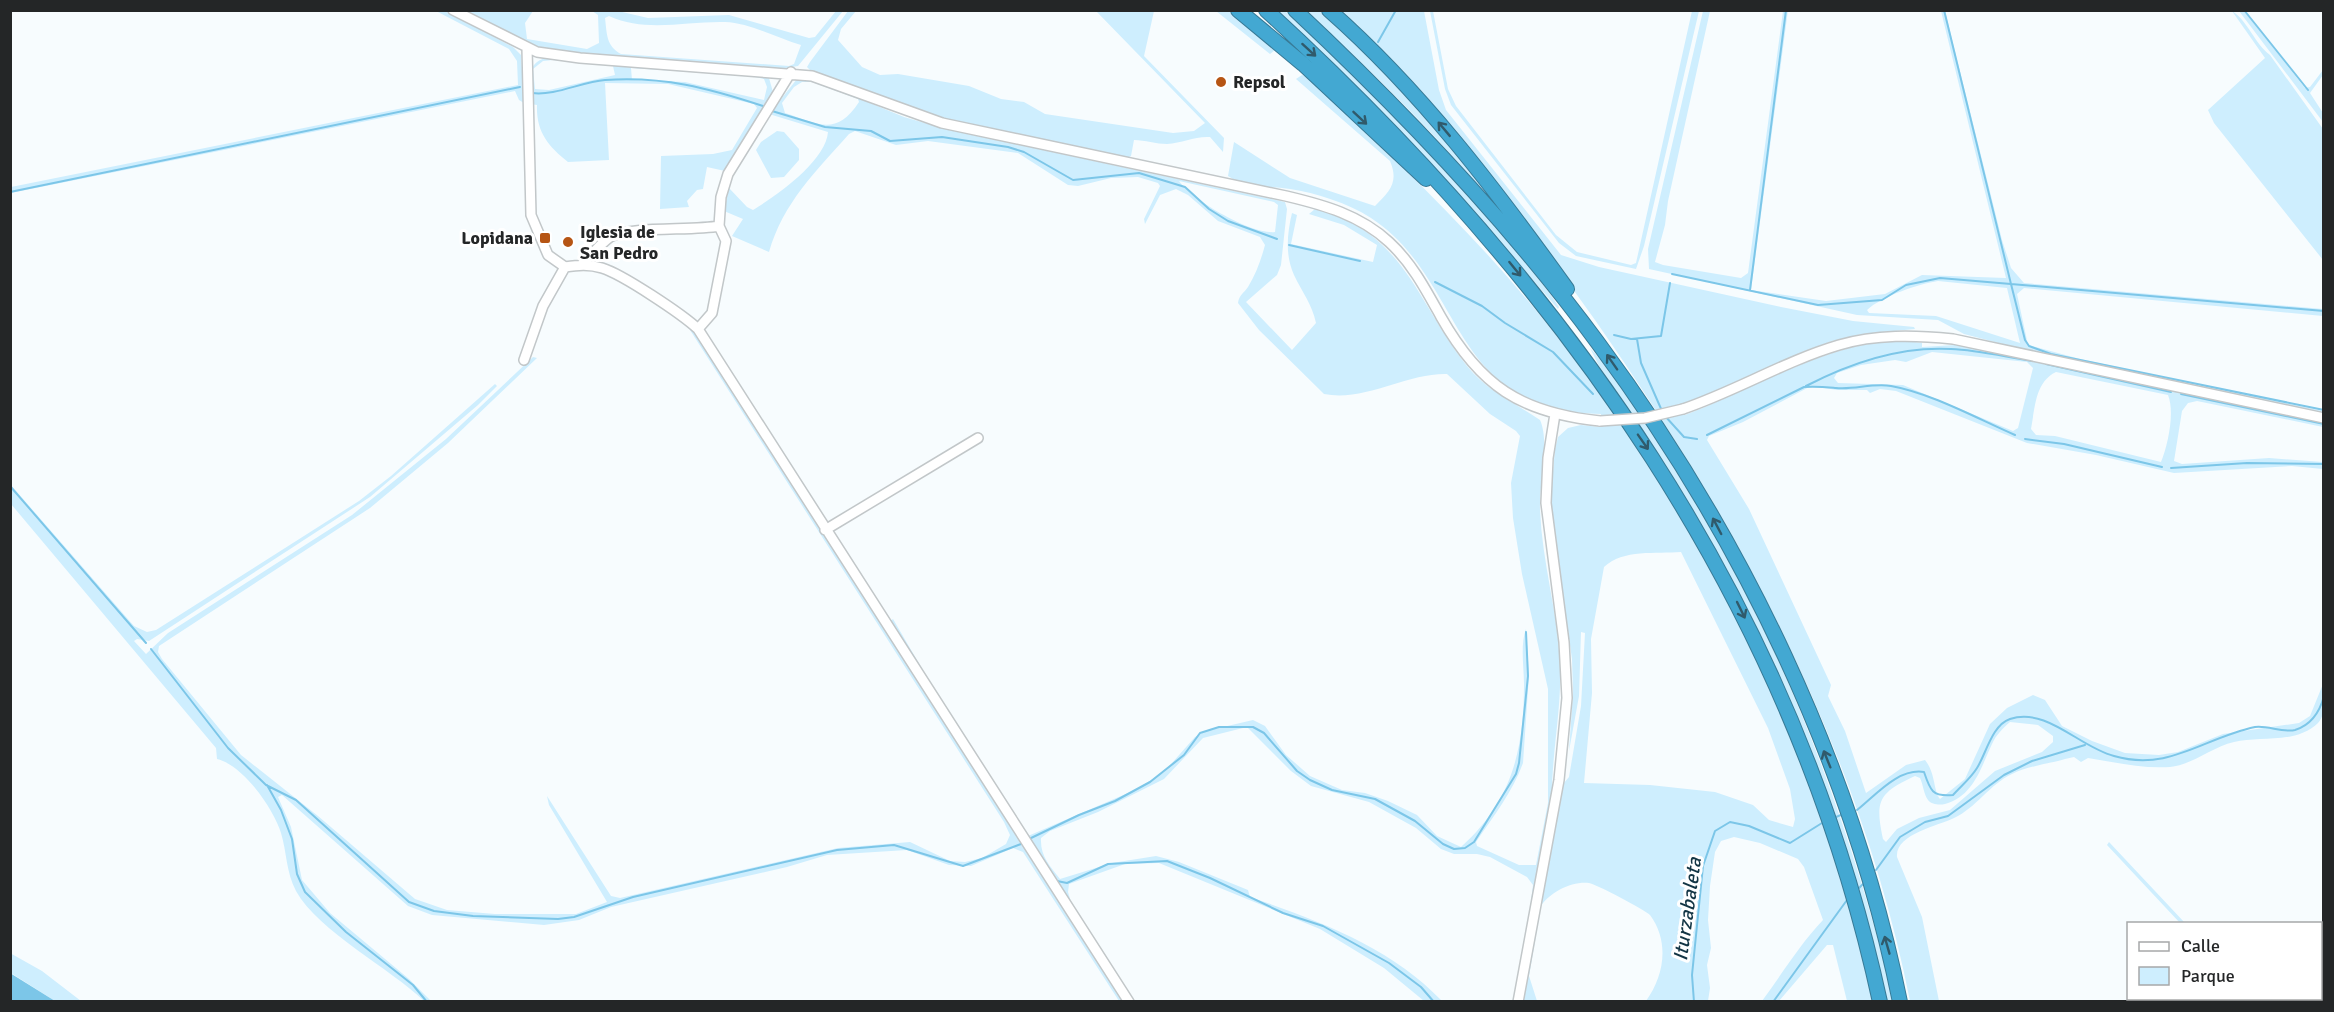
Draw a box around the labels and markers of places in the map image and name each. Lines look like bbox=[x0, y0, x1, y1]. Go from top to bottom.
place label: Repsol bbox=[1233, 71, 1286, 93]
marker: Repsol bbox=[1214, 75, 1228, 89]
place label: Iglesia de San Pedro bbox=[580, 221, 658, 264]
place label: Lopidana bbox=[461, 227, 533, 249]
marker: Lopidana bbox=[538, 231, 552, 245]
marker: Iglesia de San Pedro bbox=[561, 235, 575, 249]

